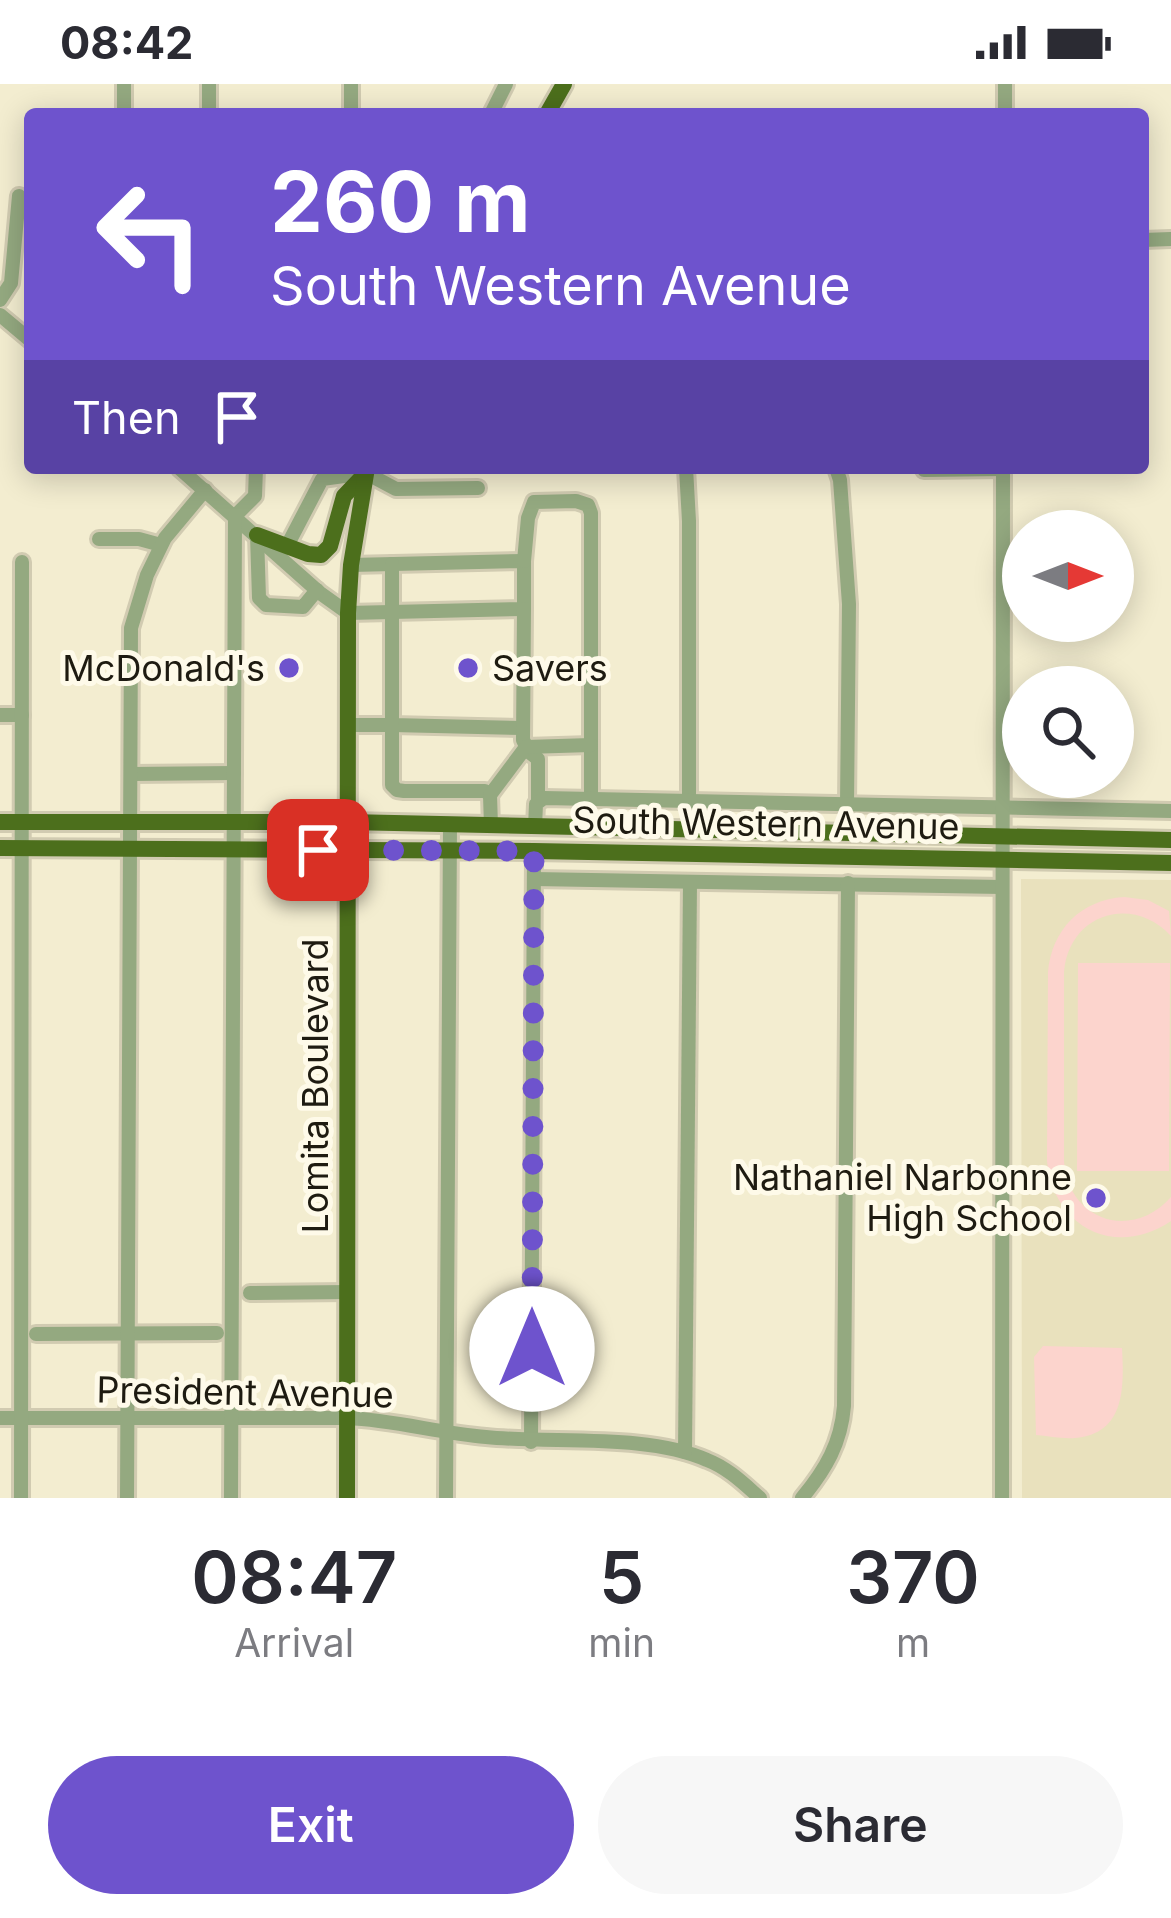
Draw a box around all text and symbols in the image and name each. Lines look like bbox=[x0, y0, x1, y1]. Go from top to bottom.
text: 08:42 bbox=[60, 15, 193, 70]
text: 260 m bbox=[270, 151, 531, 252]
icon: left bbox=[72, 156, 228, 312]
text: South Western Avenue bbox=[270, 253, 851, 318]
icon: arrive bbox=[204, 384, 270, 450]
text: Then bbox=[72, 390, 180, 445]
north arrow bbox=[1002, 510, 1134, 642]
map controls bbox=[1002, 510, 1134, 798]
place label: McDonald's bbox=[62, 646, 265, 690]
place label: Savers bbox=[492, 646, 608, 690]
marker: McDonald's bbox=[276, 655, 302, 681]
marker: Savers bbox=[455, 655, 481, 681]
button: search bbox=[1002, 666, 1134, 798]
street label: South Western Avenue bbox=[572, 798, 960, 848]
pin bbox=[267, 799, 369, 901]
icon: arrive bbox=[285, 817, 351, 883]
street label: Lomita Boulevard bbox=[293, 938, 337, 1234]
place label: Nathaniel Narbonne High School bbox=[733, 1155, 1072, 1240]
marker: Nathaniel Narbonne High School bbox=[1083, 1185, 1109, 1211]
position arrow bbox=[469, 1286, 595, 1412]
street label: President Avenue bbox=[96, 1367, 394, 1417]
text: 08:47 bbox=[191, 1533, 397, 1620]
text: 5 bbox=[599, 1533, 644, 1620]
text: 370 bbox=[846, 1533, 980, 1620]
text: Arrival bbox=[234, 1619, 354, 1666]
text: min bbox=[588, 1619, 655, 1666]
text: m bbox=[896, 1619, 930, 1666]
button: Exit bbox=[48, 1756, 574, 1894]
button: Share bbox=[598, 1756, 1123, 1894]

